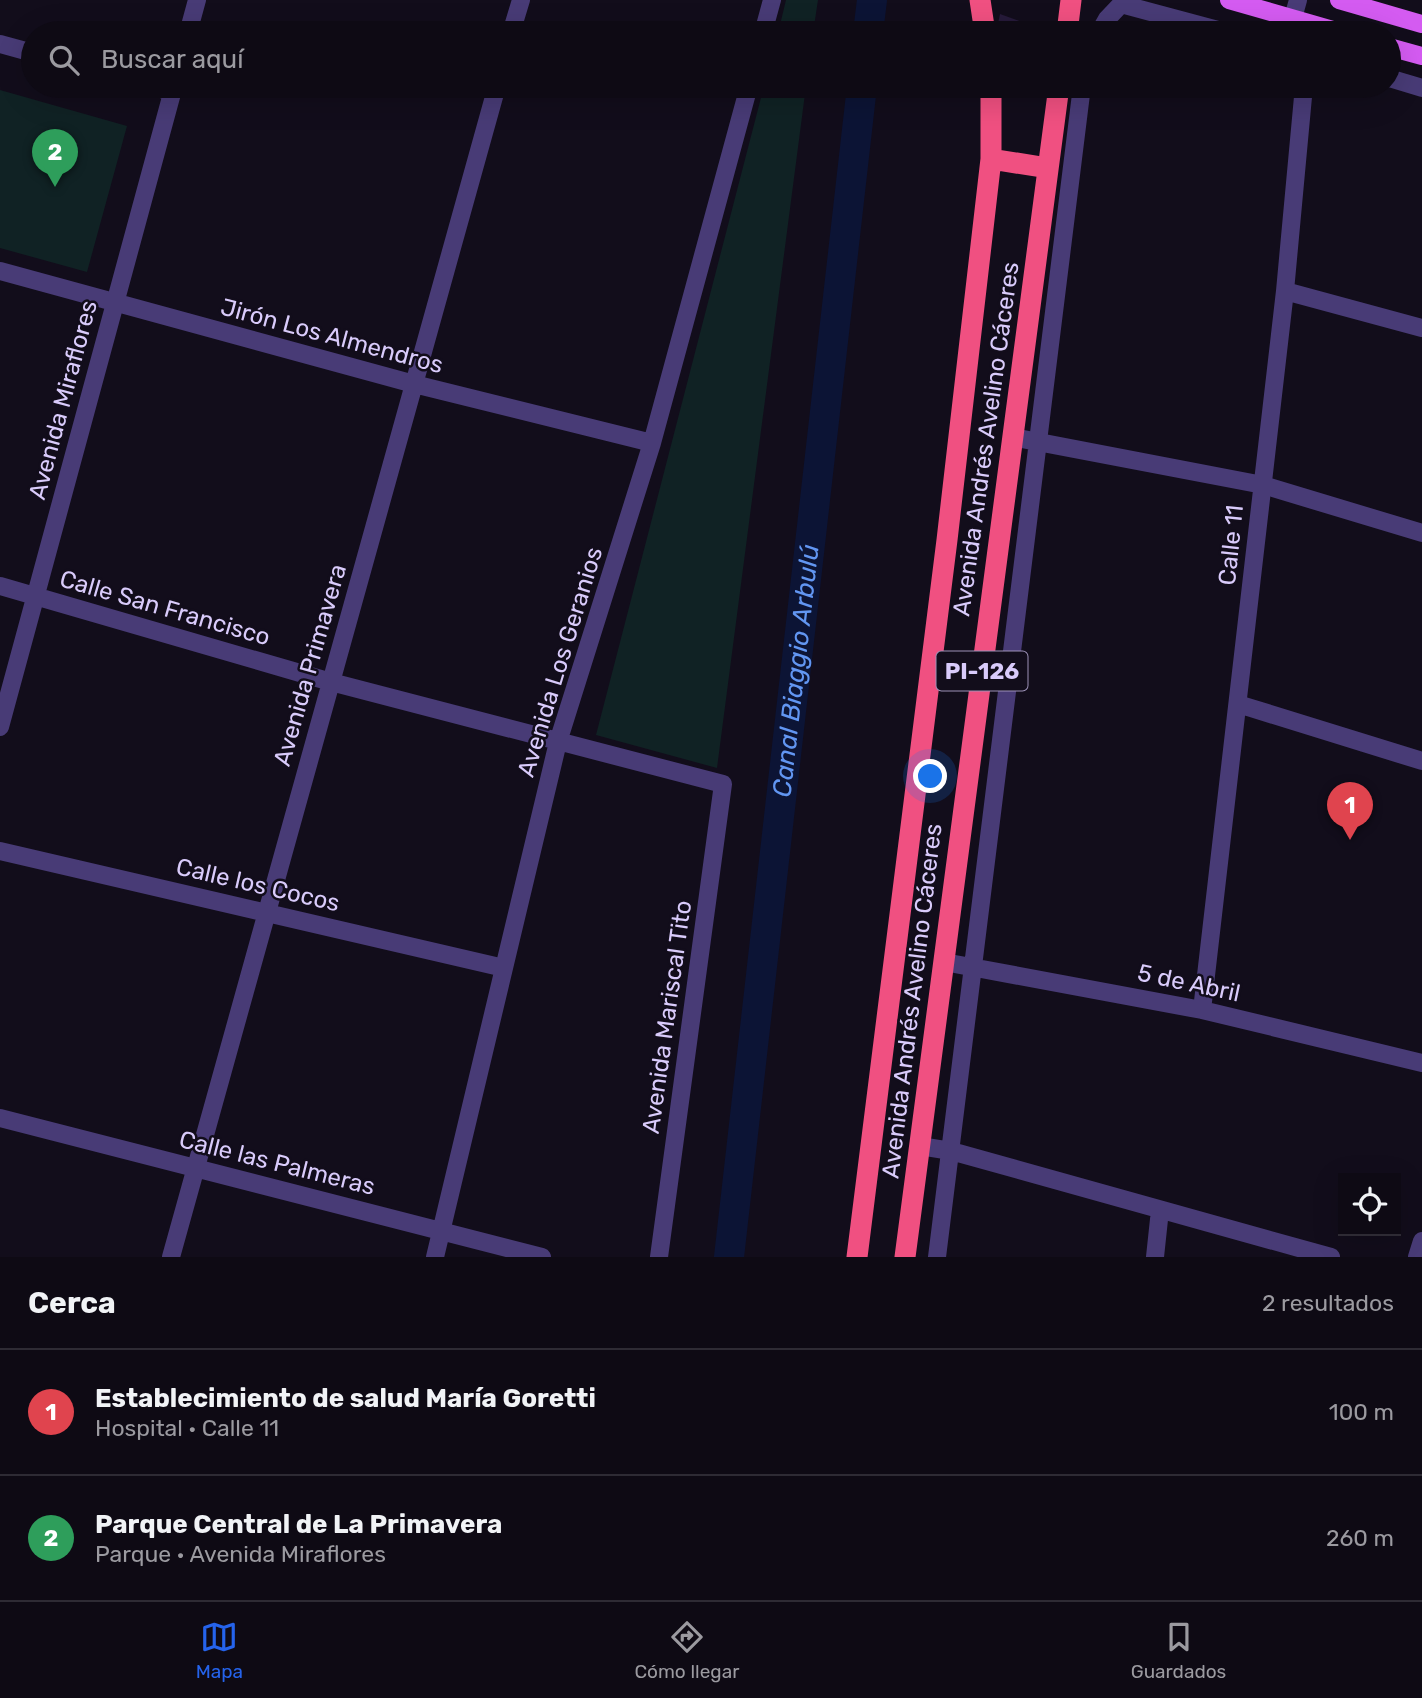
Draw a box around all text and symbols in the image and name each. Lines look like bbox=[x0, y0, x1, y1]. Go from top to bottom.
search box bbox=[21, 21, 1401, 98]
icon: search bbox=[45, 41, 83, 79]
text: Buscar aquí bbox=[101, 44, 243, 75]
pin: 2 bbox=[32, 129, 78, 187]
street label: Avenida Andrés Avelino Cáceres bbox=[947, 260, 1025, 618]
street label: Jirón Los Almendros bbox=[218, 293, 446, 379]
street label: Avenida Miraflores bbox=[23, 297, 103, 503]
street label: Calle 11 bbox=[1213, 503, 1249, 587]
water label: Canal Biaggio Arbulú bbox=[766, 543, 826, 799]
street label: Avenida Los Geranios bbox=[512, 544, 608, 780]
street label: Avenida Primavera bbox=[268, 561, 352, 769]
street label: Calle San Francisco bbox=[57, 565, 273, 651]
road number: PI-126 bbox=[936, 652, 1028, 691]
your location bbox=[913, 759, 947, 793]
pin: 1 bbox=[1327, 782, 1373, 840]
street label: Avenida Andrés Avelino Cáceres bbox=[876, 822, 948, 1180]
street label: Calle los Cocos bbox=[174, 853, 342, 917]
street label: Avenida Mariscal Tito bbox=[637, 899, 697, 1135]
street label: 5 de Abril bbox=[1135, 958, 1243, 1008]
street label: Calle las Palmeras bbox=[176, 1125, 378, 1201]
map controls bbox=[1338, 1173, 1401, 1236]
button: locate bbox=[1338, 1173, 1401, 1236]
text: Cerca bbox=[28, 1285, 116, 1321]
text: 2 resultados bbox=[1262, 1289, 1394, 1317]
text: Establecimiento de salud María Goretti bbox=[95, 1383, 596, 1414]
text: 1 bbox=[45, 1398, 57, 1426]
text: 100 m bbox=[1329, 1398, 1394, 1426]
text: Hospital · Calle 11 bbox=[95, 1414, 279, 1442]
text: Parque Central de La Primavera bbox=[95, 1509, 502, 1540]
text: 2 bbox=[44, 1524, 58, 1552]
text: 260 m bbox=[1326, 1524, 1394, 1552]
text: Parque · Avenida Miraflores bbox=[95, 1540, 386, 1568]
tab: Mapa bbox=[196, 1618, 243, 1683]
tab: Cómo llegar bbox=[634, 1618, 739, 1683]
tab: Guardados bbox=[1131, 1618, 1226, 1683]

